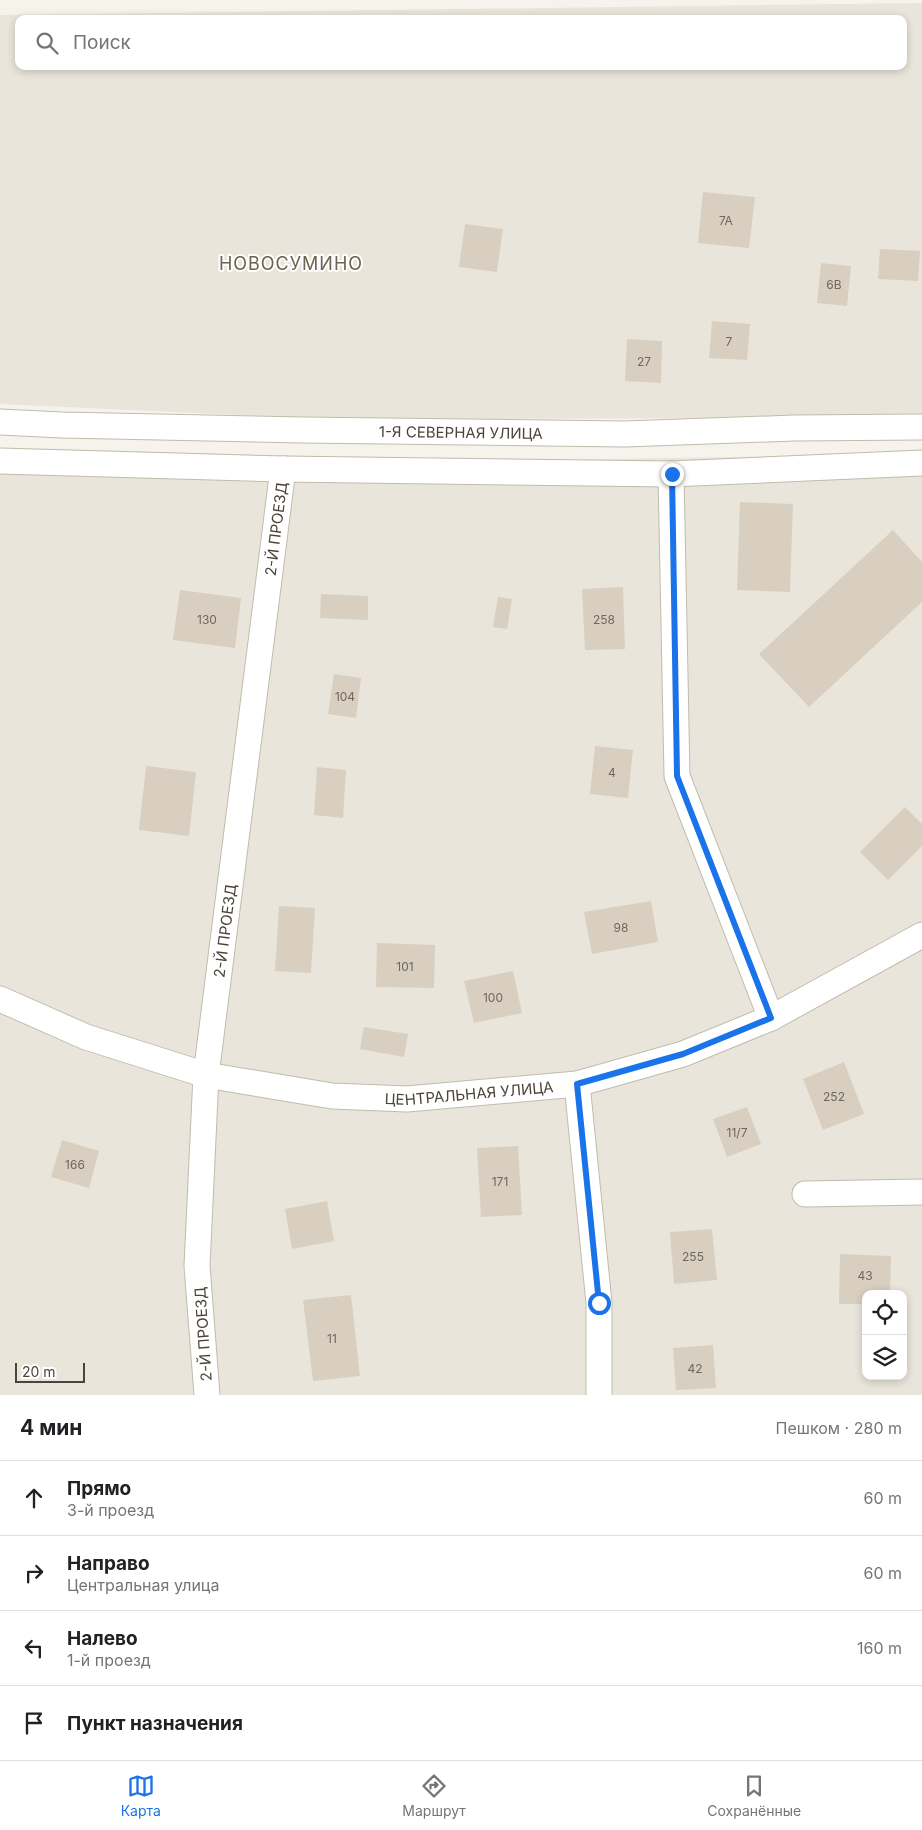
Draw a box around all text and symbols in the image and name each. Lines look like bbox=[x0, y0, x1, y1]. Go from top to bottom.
search box bbox=[15, 15, 907, 70]
icon: search bbox=[33, 29, 61, 57]
text: Поиск bbox=[73, 31, 131, 54]
house number: 7А bbox=[719, 213, 733, 228]
district label: НОВОСУМИНО bbox=[219, 253, 363, 274]
house number: 6В bbox=[826, 277, 842, 292]
house number: 7 bbox=[726, 334, 733, 349]
house number: 27 bbox=[637, 354, 651, 369]
street label: 1-Я СЕВЕРНАЯ УЛИЦА bbox=[379, 421, 543, 442]
route end bbox=[661, 463, 684, 486]
street label: 2-Й ПРОЕЗД bbox=[260, 481, 291, 577]
house number: 130 bbox=[197, 612, 217, 627]
house number: 258 bbox=[593, 612, 615, 627]
house number: 104 bbox=[335, 689, 355, 704]
house number: 4 bbox=[608, 765, 616, 780]
street label: 2-Й ПРОЕЗД bbox=[209, 883, 240, 979]
house number: 98 bbox=[614, 920, 628, 935]
house number: 101 bbox=[396, 959, 414, 974]
house number: 100 bbox=[483, 990, 503, 1005]
street label: ЦЕНТРАЛЬНАЯ УЛИЦА bbox=[384, 1077, 554, 1109]
house number: 252 bbox=[823, 1089, 845, 1104]
house number: 11/7 bbox=[727, 1125, 748, 1140]
house number: 166 bbox=[65, 1157, 85, 1172]
house number: 171 bbox=[492, 1174, 508, 1189]
house number: 255 bbox=[682, 1249, 704, 1264]
house number: 43 bbox=[857, 1268, 873, 1283]
street label: 2-Й ПРОЕЗД bbox=[190, 1286, 216, 1382]
map controls bbox=[862, 1290, 907, 1380]
button: locate bbox=[862, 1290, 907, 1335]
route start bbox=[588, 1292, 611, 1315]
house number: 11 bbox=[327, 1331, 337, 1346]
button: layers bbox=[862, 1335, 907, 1380]
scale bar bbox=[15, 1360, 85, 1383]
house number: 42 bbox=[687, 1361, 703, 1376]
text: 20 m bbox=[22, 1363, 56, 1380]
text: 4 мин bbox=[20, 1415, 82, 1440]
text: Пешком · 280 m bbox=[776, 1418, 902, 1438]
text: Прямо bbox=[67, 1477, 131, 1500]
icon: ahead bbox=[20, 1484, 48, 1512]
text: 60 m bbox=[863, 1488, 902, 1508]
text: 3-й проезд bbox=[67, 1500, 154, 1520]
text: Направо bbox=[67, 1552, 150, 1575]
icon: right bbox=[20, 1559, 48, 1587]
text: 60 m bbox=[863, 1563, 902, 1583]
text: Центральная улица bbox=[67, 1575, 219, 1595]
text: Налево bbox=[67, 1627, 138, 1650]
icon: left bbox=[20, 1634, 48, 1662]
text: 160 m bbox=[857, 1638, 902, 1658]
text: 1-й проезд bbox=[67, 1650, 151, 1670]
icon: arrive bbox=[20, 1709, 48, 1737]
text: Пункт назначения bbox=[67, 1712, 243, 1735]
tab: Карта bbox=[121, 1772, 161, 1819]
tab: Маршрут bbox=[402, 1772, 466, 1819]
tab: Сохранённые bbox=[707, 1772, 801, 1819]

